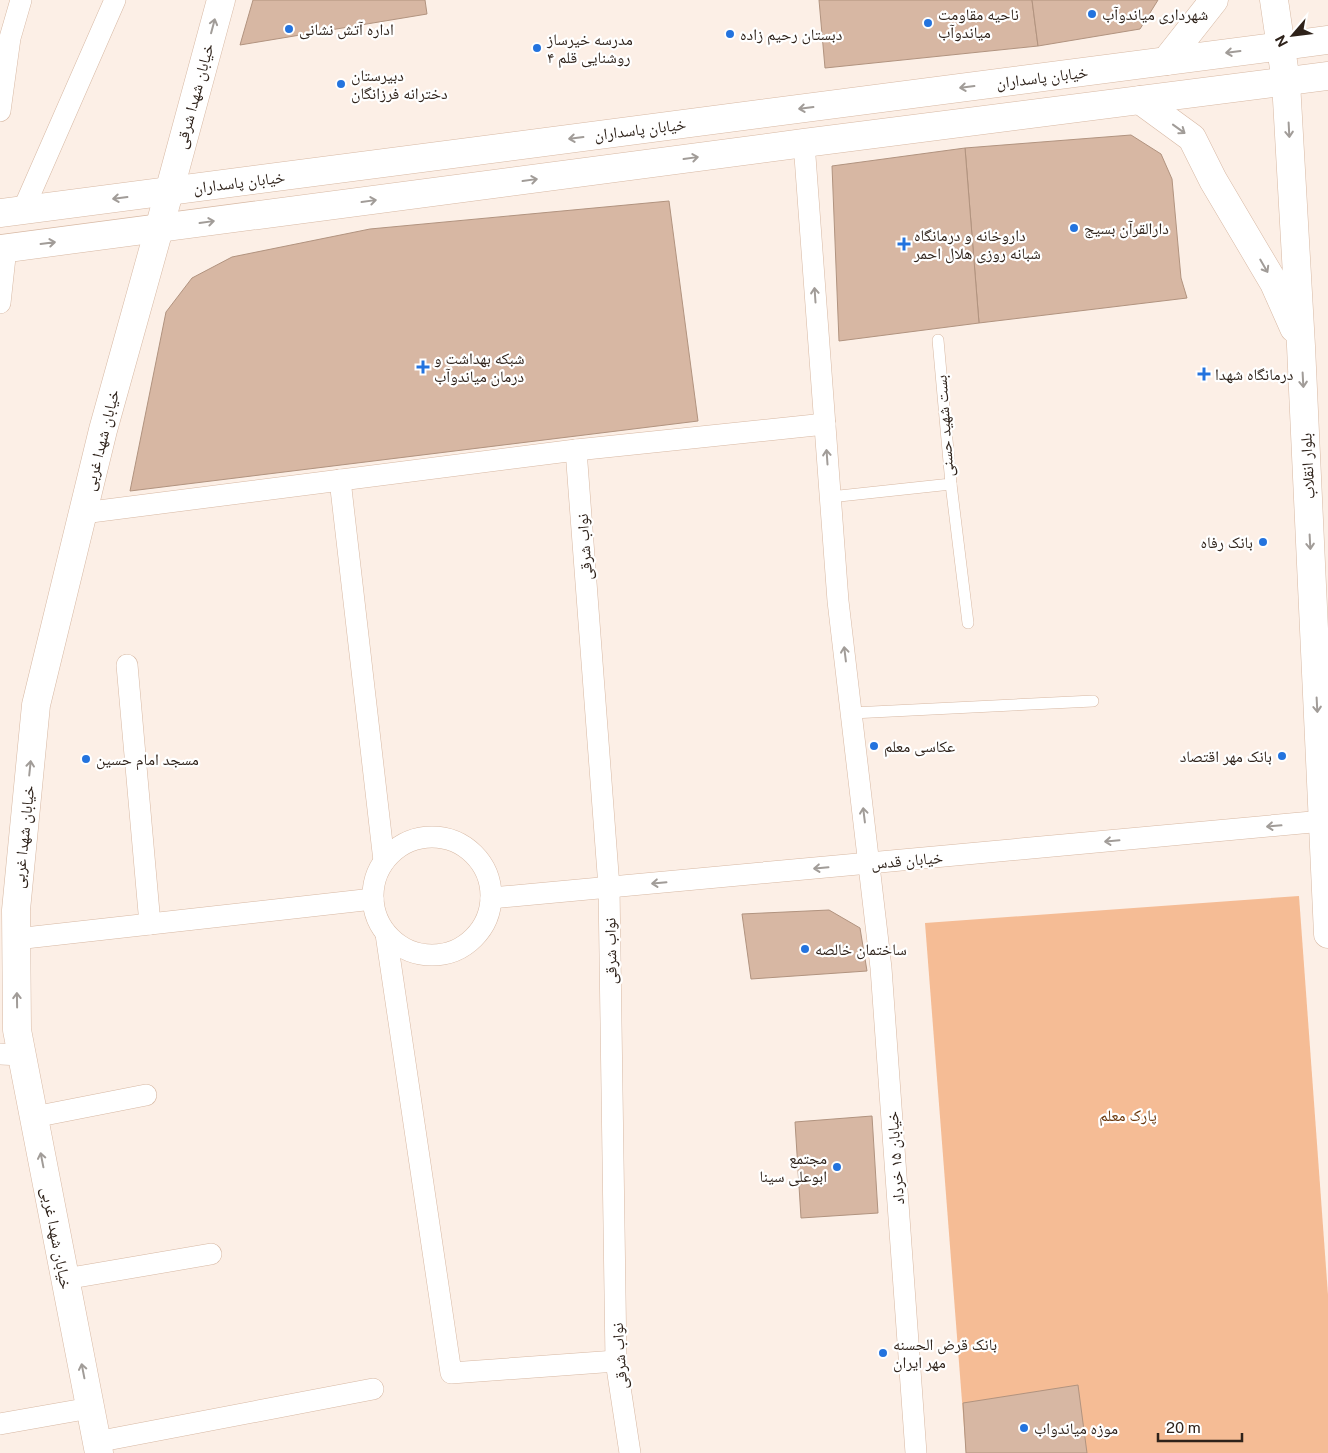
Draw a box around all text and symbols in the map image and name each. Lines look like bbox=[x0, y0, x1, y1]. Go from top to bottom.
place label: ناحیه مقاومت میاندوآب bbox=[938, 5, 1019, 42]
place label: شهرداری میاندوآب bbox=[1102, 5, 1208, 25]
marker: شهرداری میاندوآب bbox=[1086, 8, 1098, 20]
north arrow bbox=[1268, 10, 1318, 60]
marker: ناحیه مقاومت میاندوآب bbox=[922, 17, 934, 29]
one-way arrow bbox=[209, 19, 219, 35]
place label: اداره آتش نشانی bbox=[299, 20, 394, 40]
marker: اداره آتش نشانی bbox=[283, 23, 295, 35]
place label: دبستان رحیم زاده bbox=[740, 25, 842, 45]
marker: دبستان رحیم زاده bbox=[724, 28, 736, 40]
place label: مدرسه خیرساز روشنایی قلم ۴ bbox=[546, 30, 633, 68]
text: N bbox=[1272, 33, 1291, 50]
street label: خیابان شهدا شرقی bbox=[171, 41, 219, 151]
marker: مدرسه خیرساز روشنایی قلم ۴ bbox=[531, 42, 543, 54]
one-way arrow bbox=[1225, 47, 1241, 57]
street label: خیابان پاسداران bbox=[995, 62, 1089, 94]
place label: دبیرستان دخترانه فرزانگان bbox=[351, 66, 448, 104]
marker: دبیرستان دخترانه فرزانگان bbox=[335, 78, 347, 90]
one-way arrow bbox=[960, 82, 976, 92]
one-way arrow bbox=[798, 103, 814, 113]
street label: خیابان پاسداران bbox=[593, 114, 687, 146]
one-way arrow bbox=[1284, 122, 1293, 138]
one-way arrow bbox=[1172, 123, 1185, 134]
one-way arrow bbox=[568, 133, 584, 143]
one-way arrow bbox=[682, 153, 698, 163]
street label: خیابان پاسداران bbox=[192, 167, 286, 199]
one-way arrow bbox=[521, 174, 537, 184]
one-way arrow bbox=[112, 193, 128, 203]
one-way arrow bbox=[360, 196, 376, 206]
one-way arrow bbox=[199, 217, 215, 227]
place label: دارالقرآن بسیج bbox=[1084, 219, 1169, 239]
marker: دارالقرآن بسیج bbox=[1068, 222, 1080, 234]
place label: داروخانه و درمانگاه شبانه روزی هلال احمر bbox=[913, 226, 1041, 264]
one-way arrow bbox=[40, 238, 56, 248]
marker: داروخانه و درمانگاه شبانه روزی هلال احمر bbox=[898, 238, 910, 250]
one-way arrow bbox=[1259, 258, 1269, 272]
one-way arrow bbox=[811, 287, 820, 303]
place label: شبکه بهداشت و درمان میاندوآب bbox=[434, 349, 525, 387]
marker: شبکه بهداشت و درمان میاندوآب bbox=[416, 360, 430, 374]
place label: درمانگاه شهدا bbox=[1215, 365, 1293, 384]
marker: درمانگاه شهدا bbox=[1197, 367, 1211, 381]
one-way arrow bbox=[1298, 372, 1308, 388]
street label: بست شهید حسنی bbox=[931, 374, 959, 478]
street label: خیابان شهدا غربی bbox=[80, 388, 124, 493]
street label: بلوار انقلاب bbox=[1296, 432, 1319, 500]
one-way arrow bbox=[823, 449, 832, 465]
street label: نواب شرقی bbox=[573, 513, 597, 581]
place label: بانک رفاه bbox=[1200, 533, 1253, 552]
one-way arrow bbox=[1306, 534, 1315, 550]
marker: بانک رفاه bbox=[1257, 536, 1269, 548]
one-way arrow bbox=[840, 646, 850, 662]
one-way arrow bbox=[1313, 696, 1322, 712]
place label: عکاسی معلم bbox=[884, 737, 955, 757]
marker: عکاسی معلم bbox=[868, 740, 880, 752]
place label: بانک مهر اقتصاد bbox=[1180, 747, 1272, 766]
place label: مسجد امام حسین bbox=[96, 750, 199, 770]
marker: بانک مهر اقتصاد bbox=[1276, 750, 1288, 762]
marker: مسجد امام حسین bbox=[80, 753, 92, 765]
one-way arrow bbox=[25, 760, 35, 776]
street label: خیابان شهدا غربی bbox=[9, 785, 39, 890]
one-way arrow bbox=[859, 808, 869, 824]
one-way arrow bbox=[1266, 821, 1282, 831]
one-way arrow bbox=[1105, 836, 1121, 846]
street label: خیابان قدس bbox=[870, 848, 944, 874]
one-way arrow bbox=[813, 863, 829, 873]
one-way arrow bbox=[651, 878, 667, 887]
street label: نواب شرقی bbox=[600, 917, 622, 984]
place label: ساختمان خالصه bbox=[815, 940, 907, 960]
marker: ساختمان خالصه bbox=[799, 943, 811, 955]
one-way arrow bbox=[12, 992, 22, 1008]
park label: پارک معلم bbox=[1099, 1106, 1157, 1126]
street label: خیابان ۱۵ خرداد bbox=[883, 1111, 909, 1205]
place label: مجتمع ابوعلی سینا bbox=[759, 1149, 827, 1187]
one-way arrow bbox=[37, 1152, 46, 1168]
marker: مجتمع ابوعلی سینا bbox=[831, 1161, 843, 1173]
street label: خیابان شهدا غربی bbox=[36, 1185, 76, 1291]
street label: نواب شرقی bbox=[608, 1322, 632, 1390]
place label: بانک قرض الحسنه مهر ایران bbox=[893, 1335, 997, 1373]
marker: بانک قرض الحسنه مهر ایران bbox=[877, 1347, 889, 1359]
one-way arrow bbox=[77, 1363, 87, 1379]
scale bar bbox=[1158, 1410, 1242, 1442]
place label: موزه میاندواب bbox=[1034, 1419, 1118, 1438]
text: 20 m bbox=[1166, 1419, 1201, 1436]
marker: موزه میاندواب bbox=[1018, 1422, 1030, 1434]

